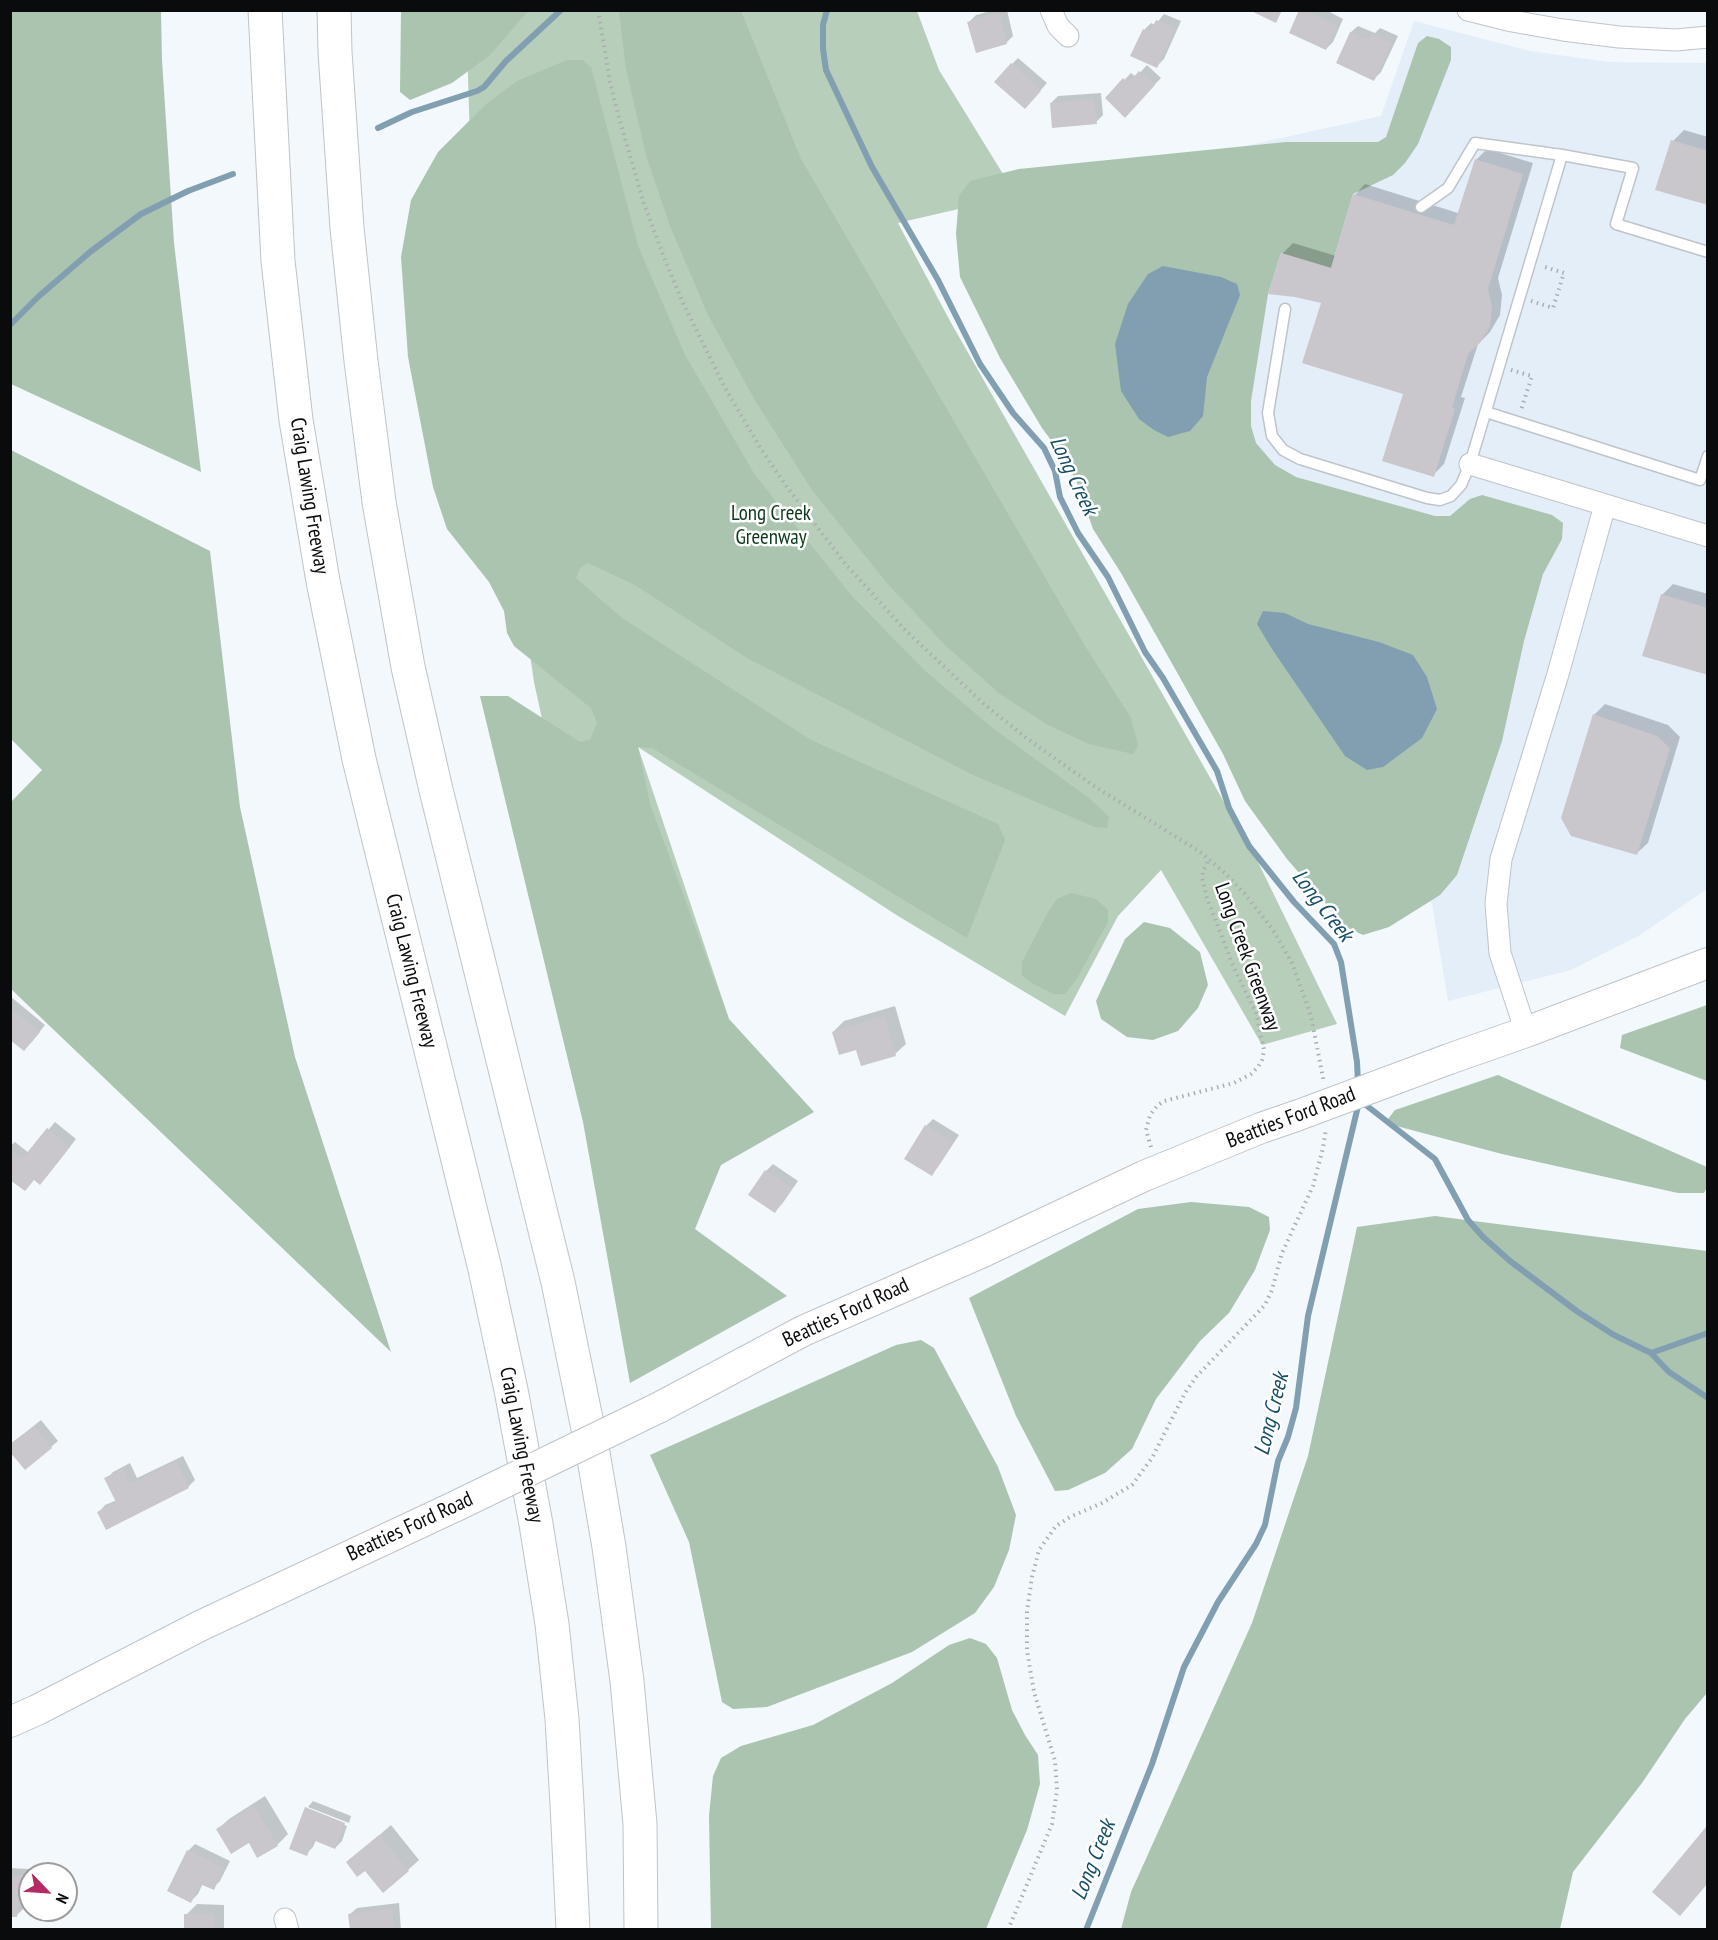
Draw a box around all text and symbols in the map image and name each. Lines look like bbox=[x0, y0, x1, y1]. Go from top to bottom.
street label: Craig Lawing Freeway bbox=[284, 416, 334, 576]
water label: Long Creek bbox=[1043, 432, 1103, 520]
park label: Long Creek Greenway bbox=[731, 501, 811, 551]
water label: Long Creek bbox=[1286, 865, 1358, 947]
street label: Long Creek Greenway bbox=[1209, 880, 1285, 1034]
street label: Craig Lawing Freeway bbox=[380, 891, 442, 1051]
street label: Beatties Ford Road bbox=[1223, 1082, 1359, 1154]
street label: Beatties Ford Road bbox=[779, 1273, 913, 1353]
street label: Craig Lawing Freeway bbox=[494, 1365, 548, 1525]
water label: Long Creek bbox=[1249, 1370, 1295, 1458]
street label: Beatties Ford Road bbox=[343, 1487, 477, 1567]
water label: Long Creek bbox=[1066, 1816, 1122, 1904]
north arrow bbox=[18, 1862, 78, 1922]
text: N bbox=[52, 1891, 73, 1907]

